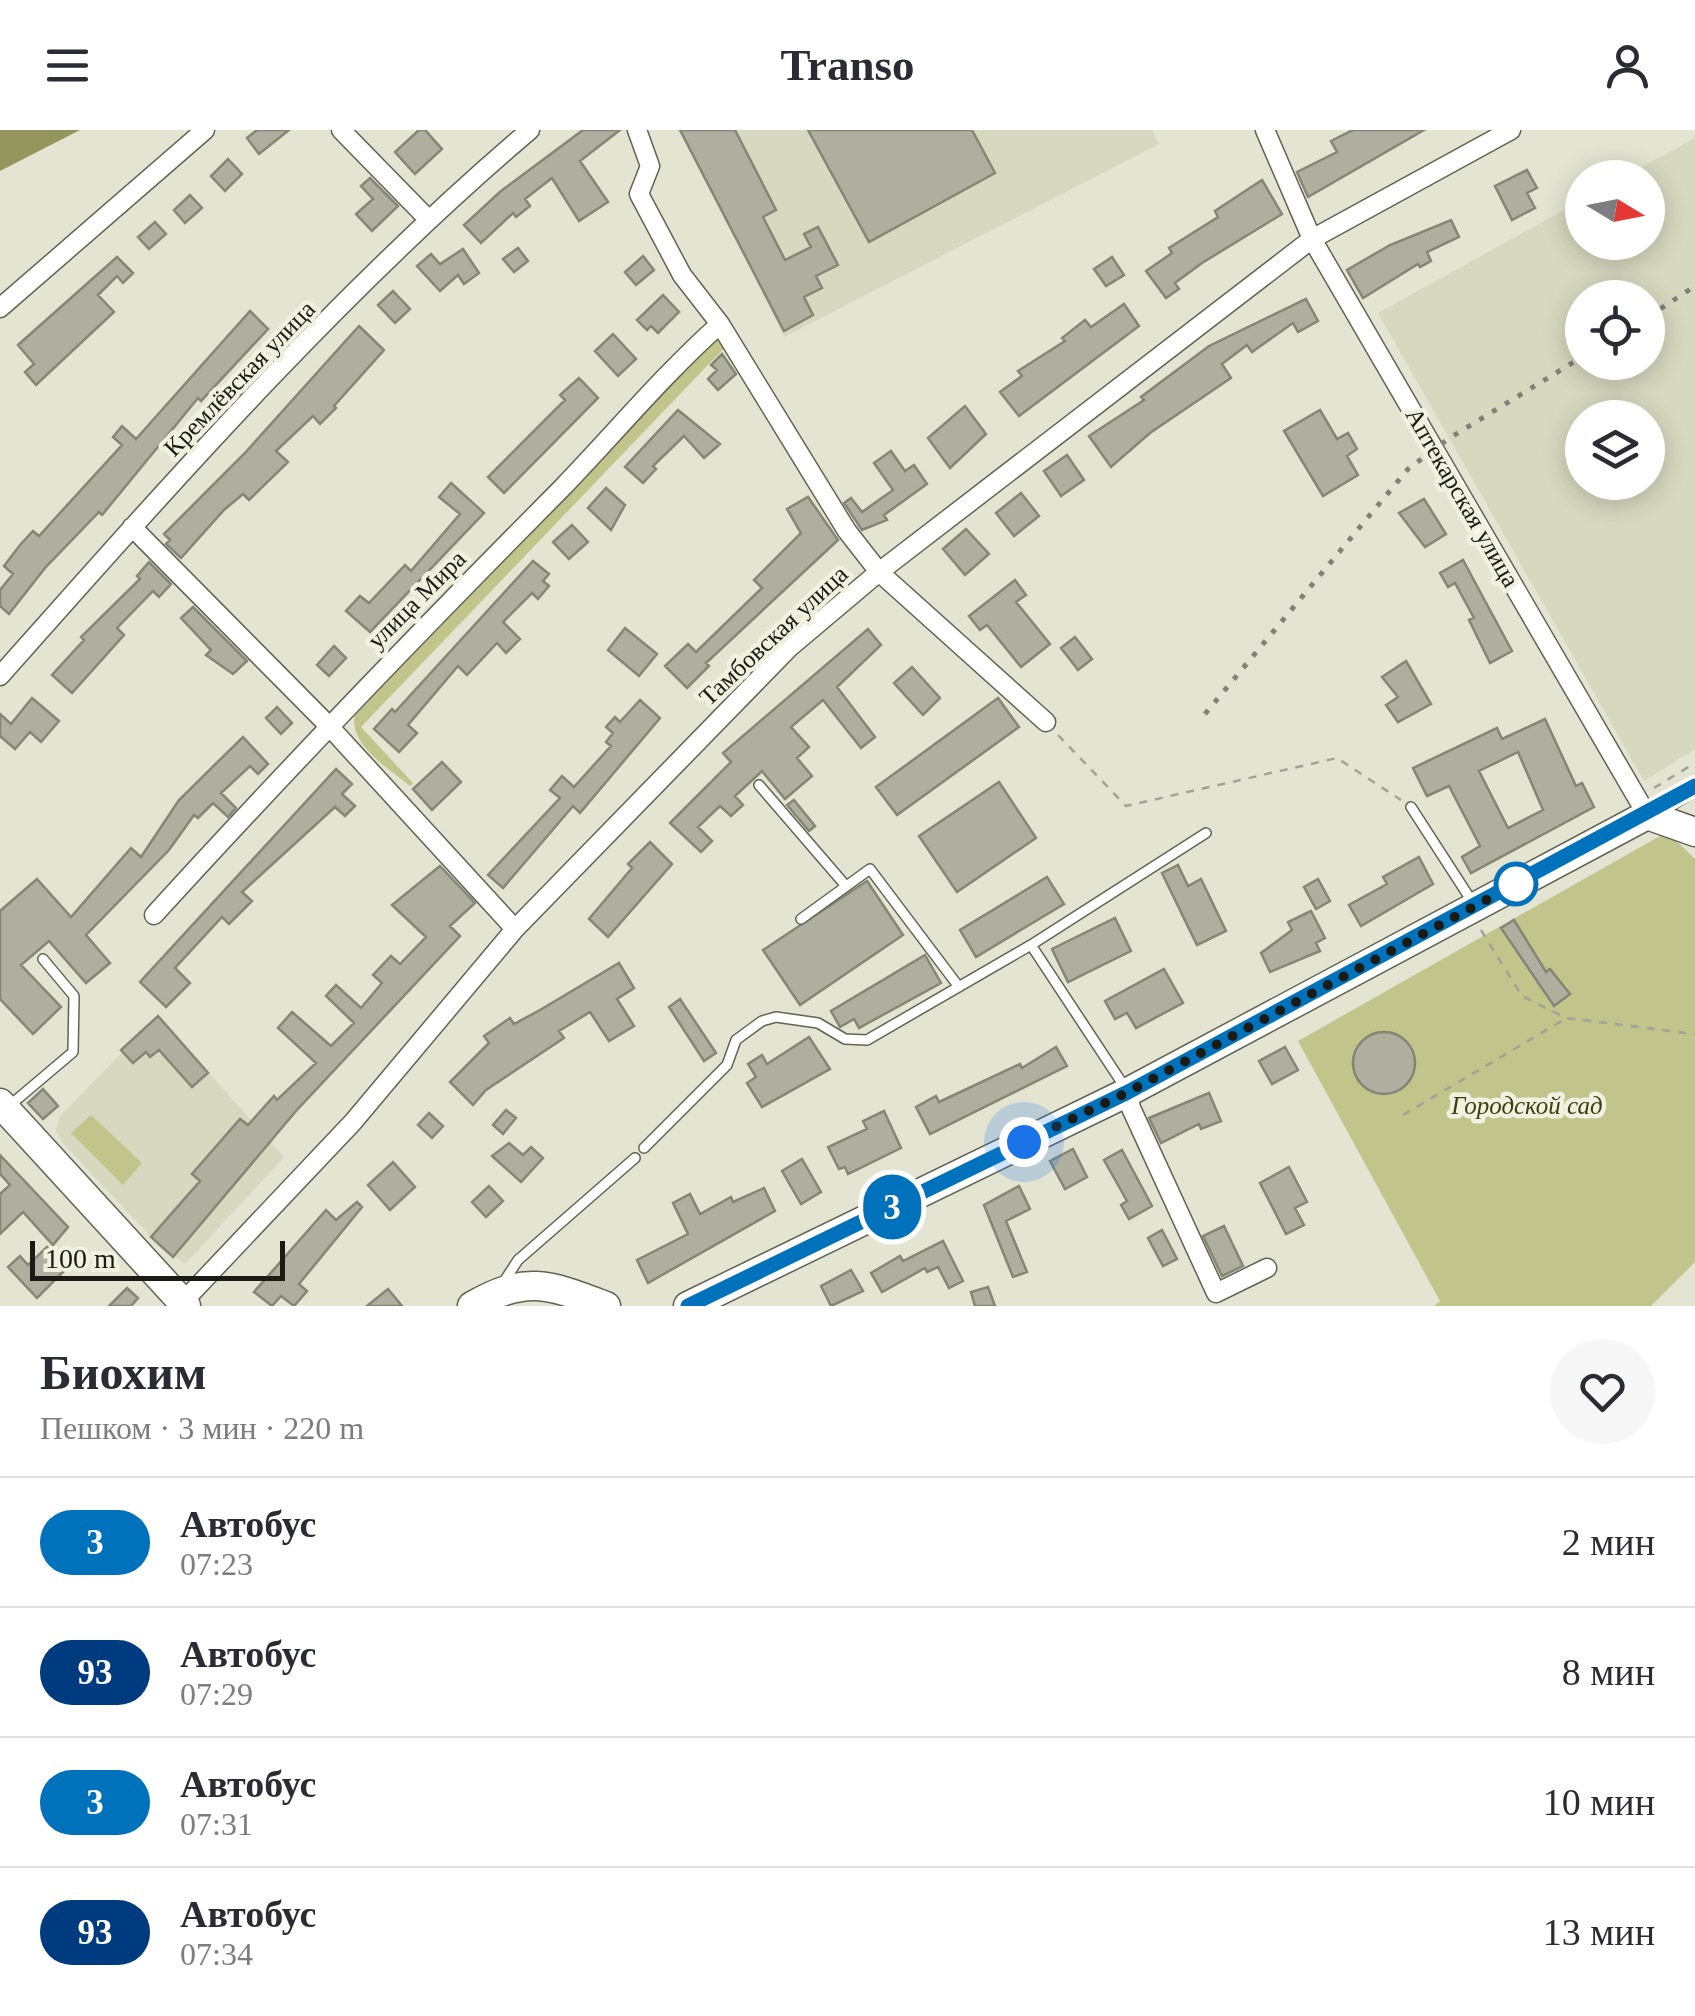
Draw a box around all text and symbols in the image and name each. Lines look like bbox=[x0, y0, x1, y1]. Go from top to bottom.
icon: menu bbox=[40, 38, 95, 93]
icon: person bbox=[1600, 38, 1655, 93]
text: Transo bbox=[780, 40, 915, 90]
north arrow bbox=[1565, 160, 1665, 260]
map controls bbox=[1565, 160, 1665, 500]
button: locate bbox=[1565, 280, 1665, 380]
street label: Кремлёвская улица bbox=[159, 295, 320, 461]
button: layers bbox=[1565, 400, 1665, 500]
street label: Аптекарская улица bbox=[1400, 403, 1525, 592]
street label: улица Мира bbox=[362, 545, 471, 654]
street label: Тамбовская улица bbox=[694, 560, 853, 711]
unlabelled marker bbox=[1495, 863, 1537, 905]
park label: Городской сад bbox=[1450, 1092, 1603, 1119]
your location bbox=[999, 1117, 1049, 1167]
line badge: 3 bbox=[860, 1174, 924, 1240]
text: 3 bbox=[883, 1188, 901, 1227]
scale bar bbox=[30, 1236, 285, 1280]
text: 100 m bbox=[45, 1243, 116, 1274]
button: heart bbox=[1550, 1339, 1655, 1444]
text: Биохим bbox=[40, 1346, 207, 1399]
text: Пешком · 3 мин · 220 m bbox=[40, 1410, 364, 1446]
text: Автобус bbox=[180, 1503, 316, 1545]
text: 2 мин bbox=[1562, 1521, 1655, 1563]
text: 3 bbox=[86, 1523, 104, 1562]
text: 07:23 bbox=[180, 1546, 253, 1582]
text: Автобус bbox=[180, 1633, 316, 1675]
text: 8 мин bbox=[1562, 1651, 1655, 1693]
text: 93 bbox=[78, 1653, 113, 1692]
text: 07:29 bbox=[180, 1676, 253, 1712]
text: Автобус bbox=[180, 1763, 316, 1805]
text: 10 мин bbox=[1543, 1781, 1655, 1823]
text: 3 bbox=[86, 1783, 104, 1822]
text: 07:31 bbox=[180, 1806, 253, 1842]
text: Автобус bbox=[180, 1893, 316, 1935]
text: 13 мин bbox=[1543, 1911, 1655, 1953]
text: 93 bbox=[78, 1913, 113, 1952]
text: 07:34 bbox=[180, 1936, 253, 1972]

